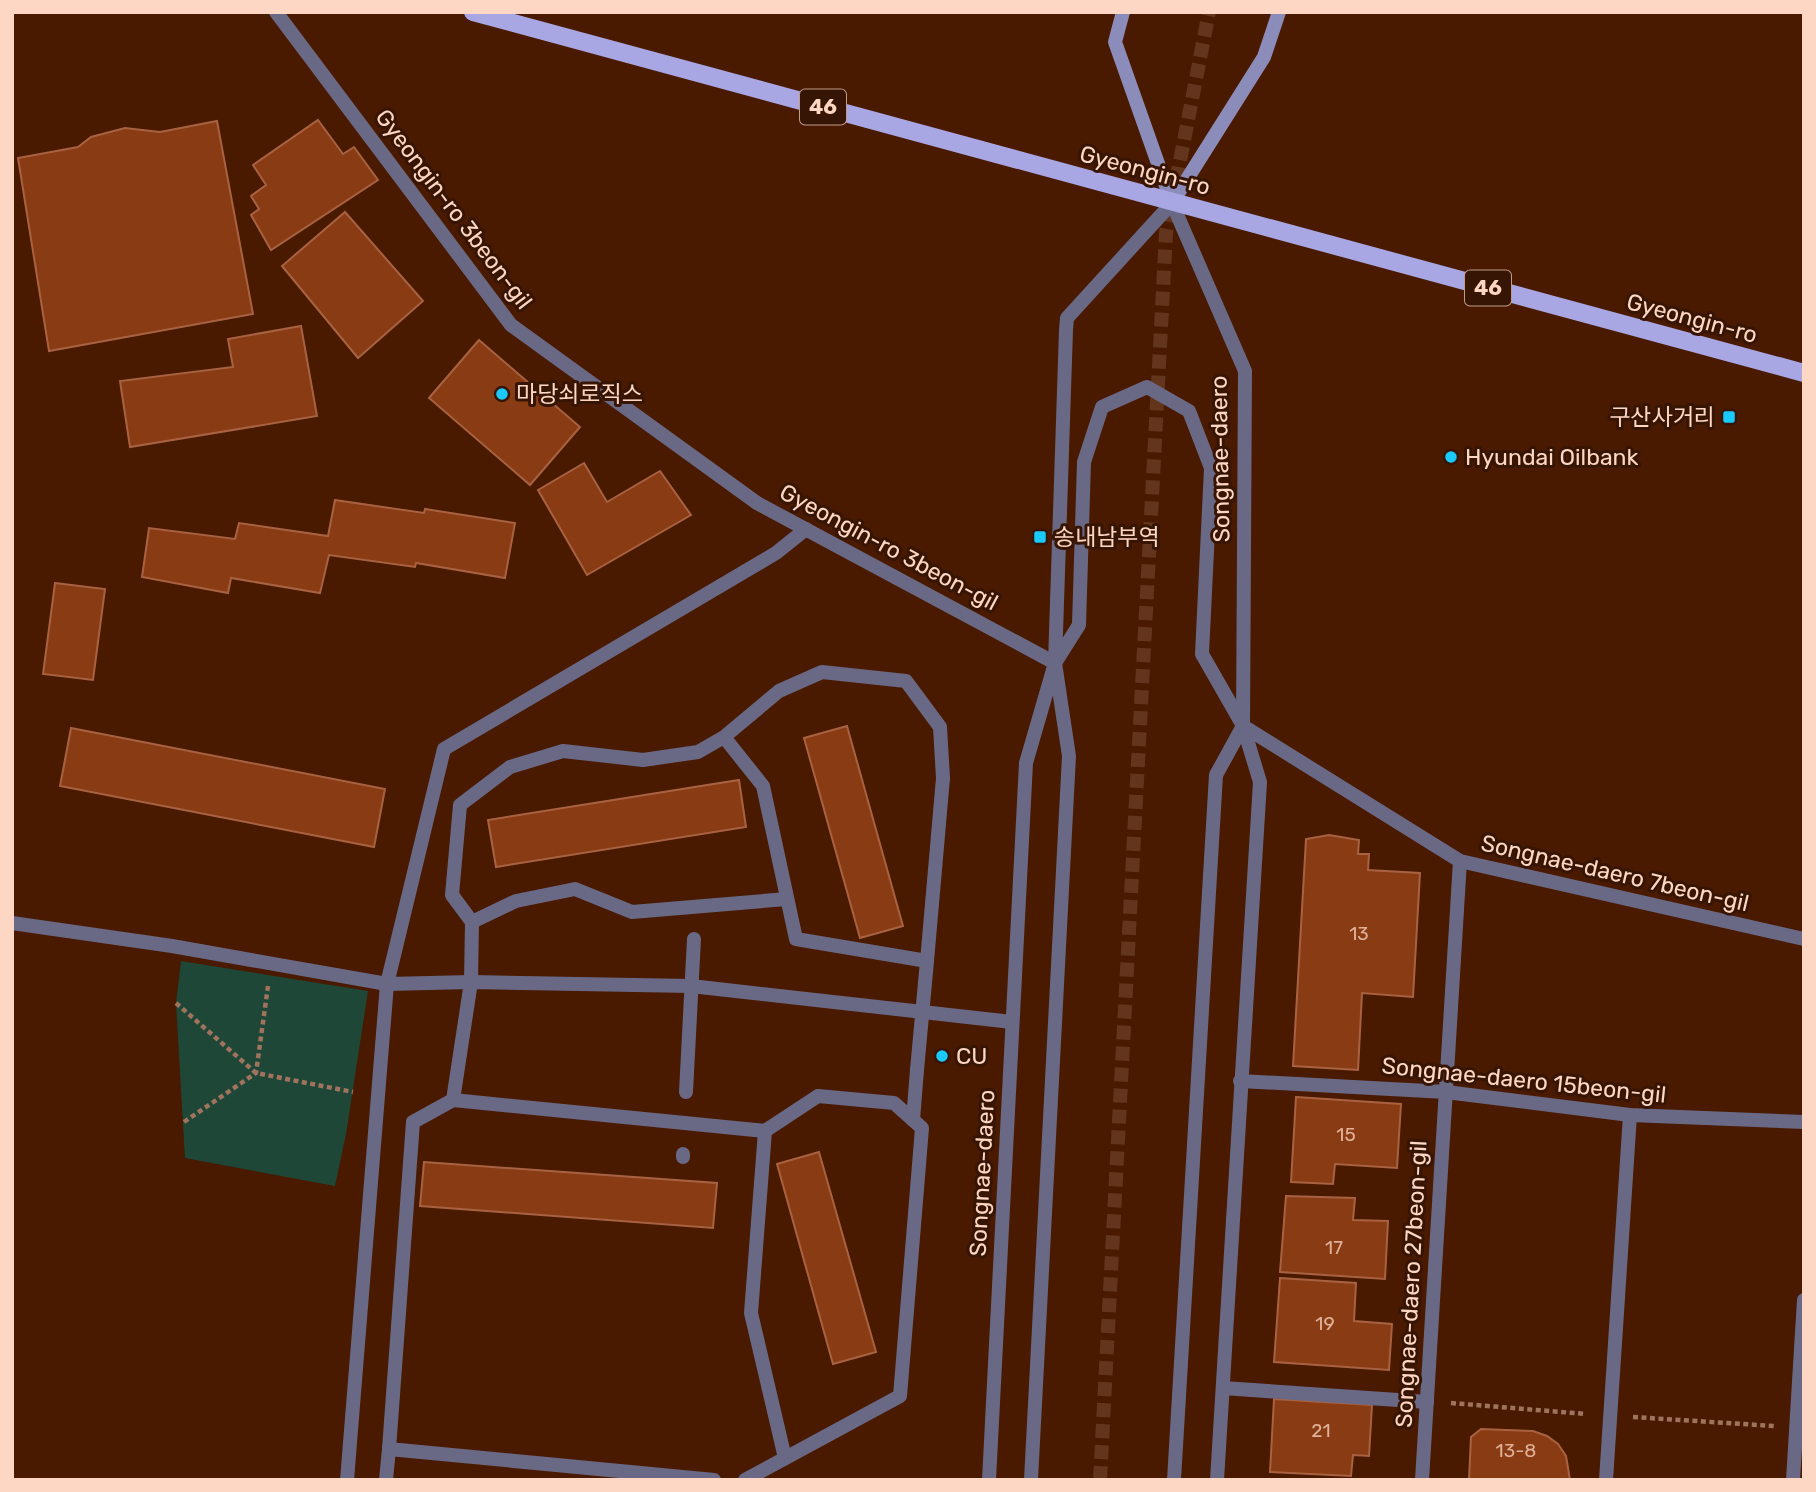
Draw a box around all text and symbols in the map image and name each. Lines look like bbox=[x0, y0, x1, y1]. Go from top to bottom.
road number: 46 bbox=[800, 90, 846, 124]
street label: Gyeongin-ro 3beon-gil bbox=[370, 103, 538, 315]
street label: Gyeongin-ro bbox=[1077, 139, 1213, 201]
road number: 46 bbox=[1465, 270, 1511, 306]
street label: Gyeongin-ro bbox=[1624, 287, 1760, 349]
street label: Songnae-daero bbox=[1205, 375, 1235, 543]
place label: 마당쇠로직스 bbox=[516, 380, 643, 408]
marker: 마당쇠로직스 bbox=[494, 386, 510, 402]
place label: 구산사거리 bbox=[1609, 403, 1715, 431]
marker: 구산사거리 bbox=[1721, 409, 1737, 425]
place label: Hyundai Oilbank bbox=[1465, 443, 1639, 471]
marker: Hyundai Oilbank bbox=[1443, 449, 1459, 465]
street label: Gyeongin-ro 3beon-gil bbox=[775, 478, 1003, 616]
place label: 송내남부역 bbox=[1054, 523, 1160, 551]
marker: 송내남부역 bbox=[1032, 529, 1048, 545]
street label: Songnae-daero 7beon-gil bbox=[1478, 829, 1752, 917]
house number: 13 bbox=[1349, 922, 1369, 945]
place label: CU bbox=[956, 1042, 987, 1070]
marker: CU bbox=[934, 1048, 950, 1064]
street label: Songnae-daero 15beon-gil bbox=[1380, 1051, 1668, 1109]
street label: Songnae-daero bbox=[964, 1089, 1000, 1257]
house number: 15 bbox=[1336, 1123, 1356, 1146]
street label: Songnae-daero 27beon-gil bbox=[1389, 1140, 1433, 1428]
house number: 17 bbox=[1325, 1236, 1343, 1259]
house number: 19 bbox=[1315, 1312, 1335, 1335]
house number: 21 bbox=[1311, 1419, 1331, 1442]
house number: 13-8 bbox=[1496, 1439, 1536, 1462]

